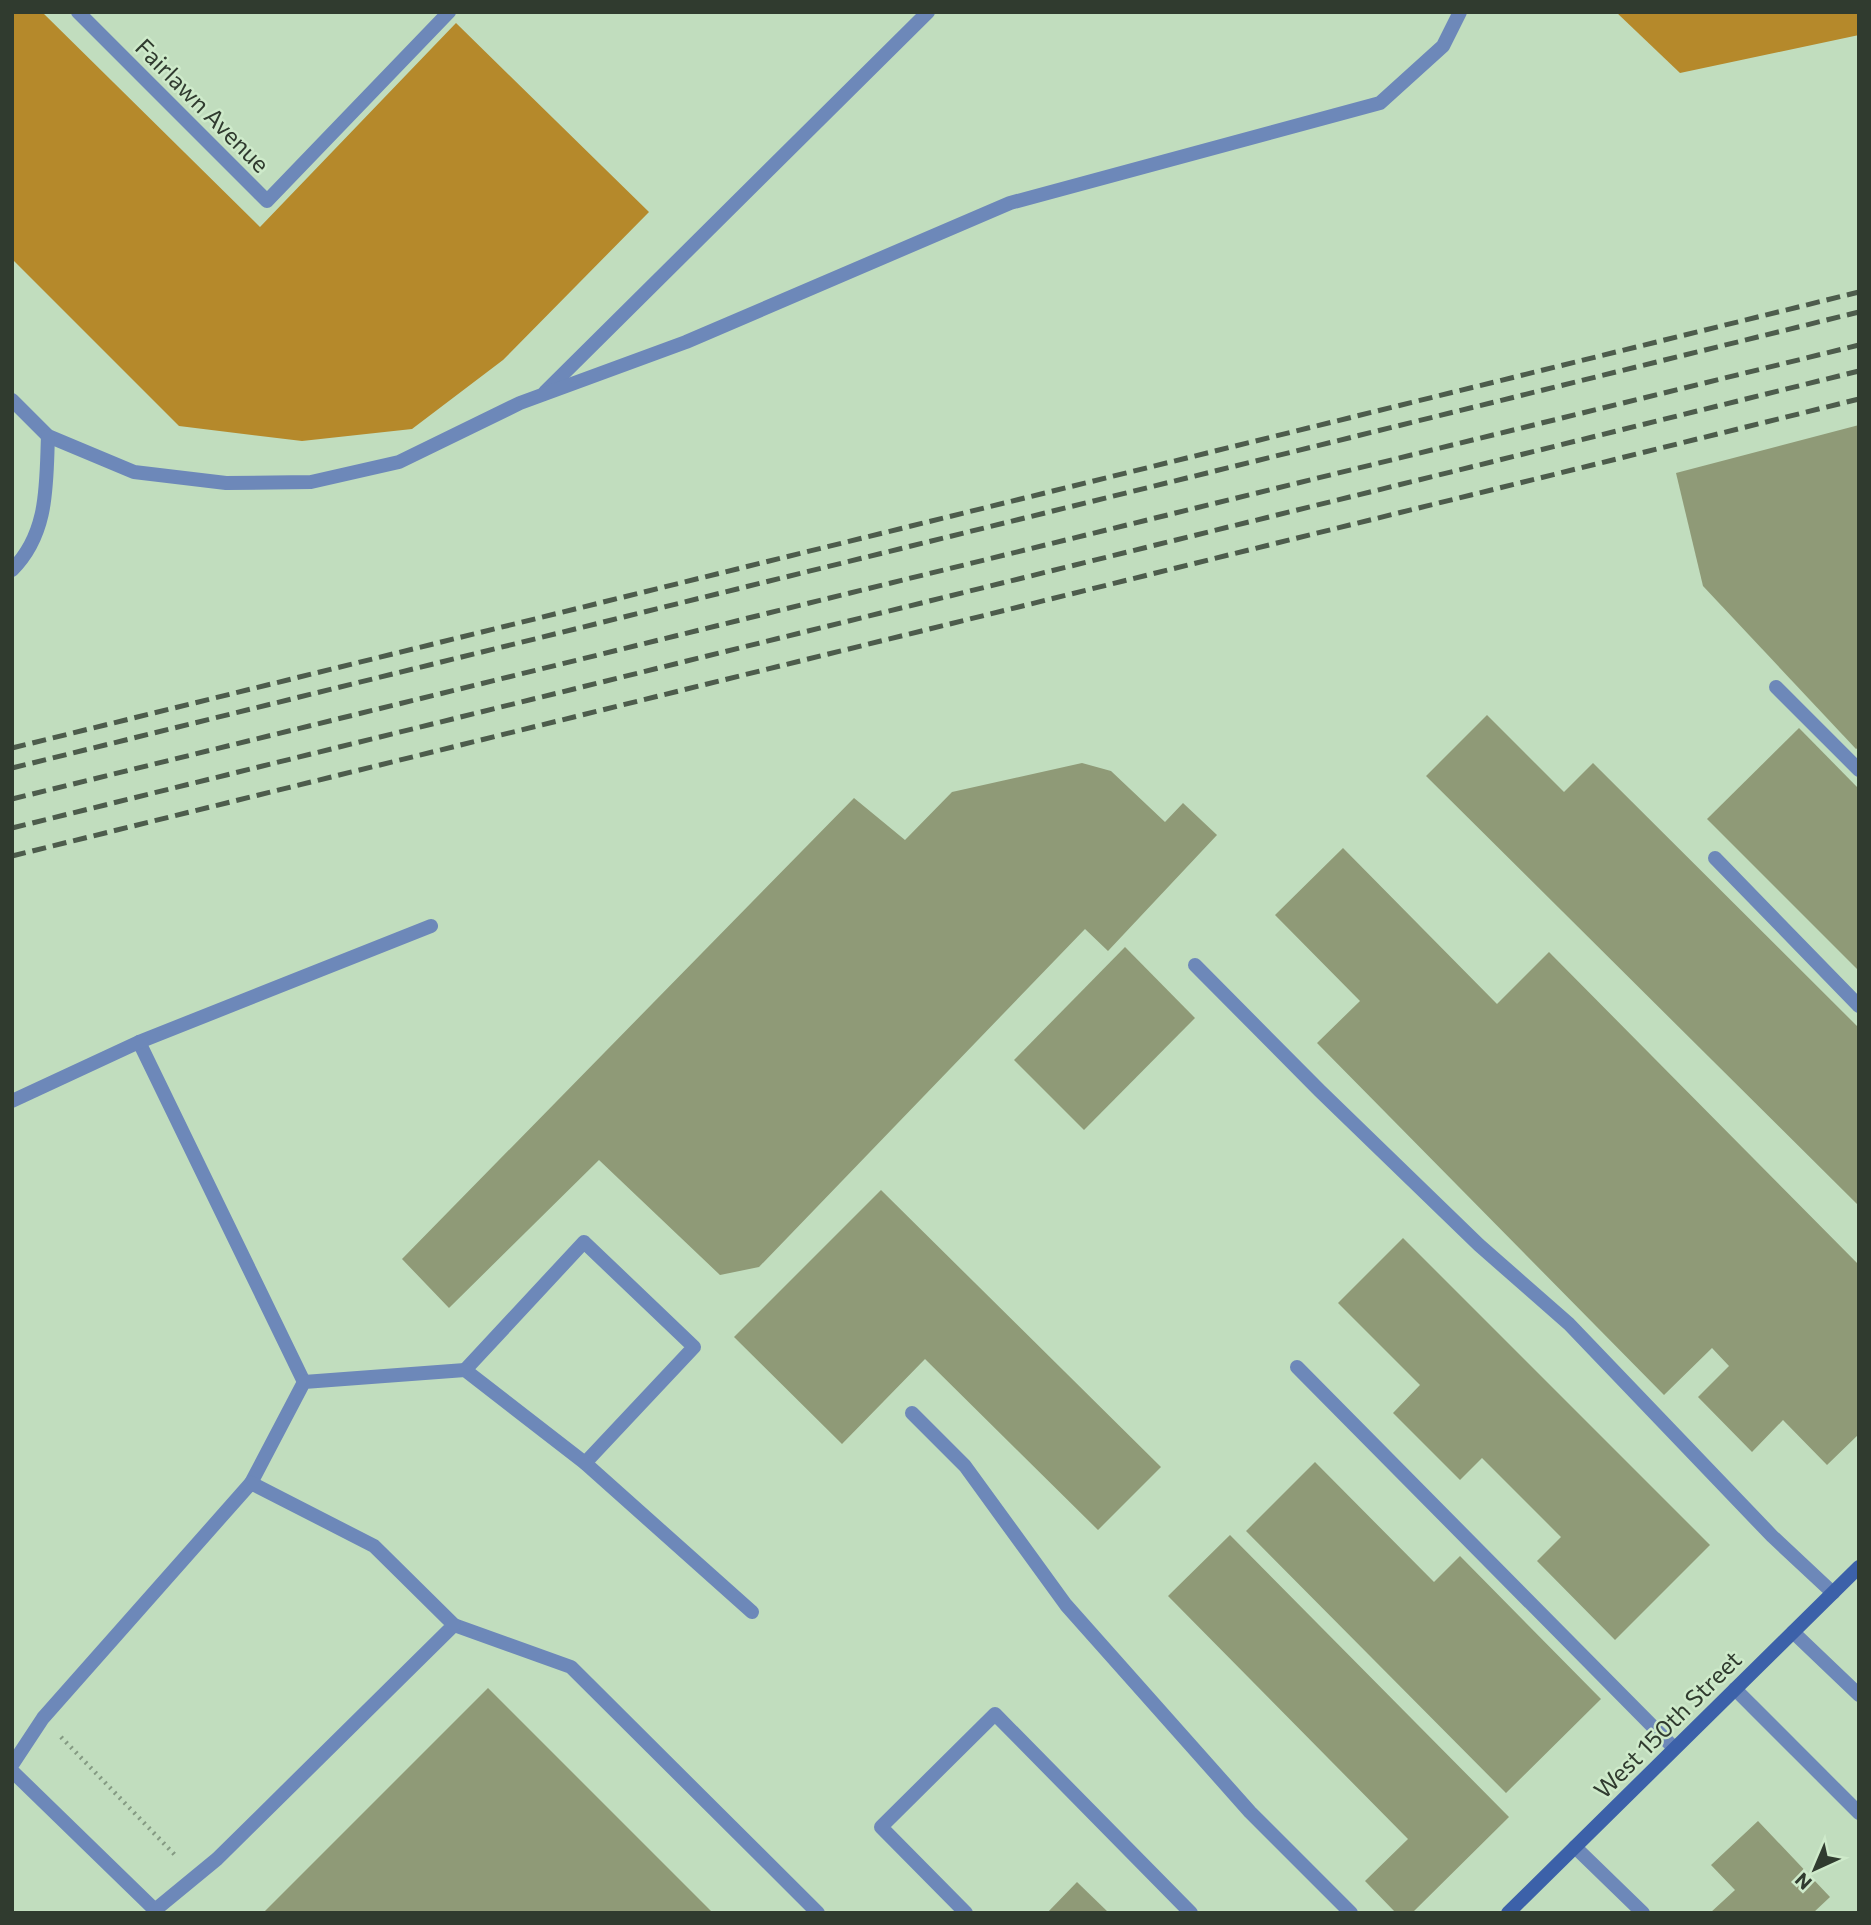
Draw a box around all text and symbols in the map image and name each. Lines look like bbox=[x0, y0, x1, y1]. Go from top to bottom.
street label: Fairlawn Avenue bbox=[130, 32, 276, 178]
street label: West 150th Street bbox=[1587, 1644, 1747, 1804]
north arrow bbox=[1780, 1834, 1850, 1904]
text: N bbox=[1790, 1868, 1816, 1895]

